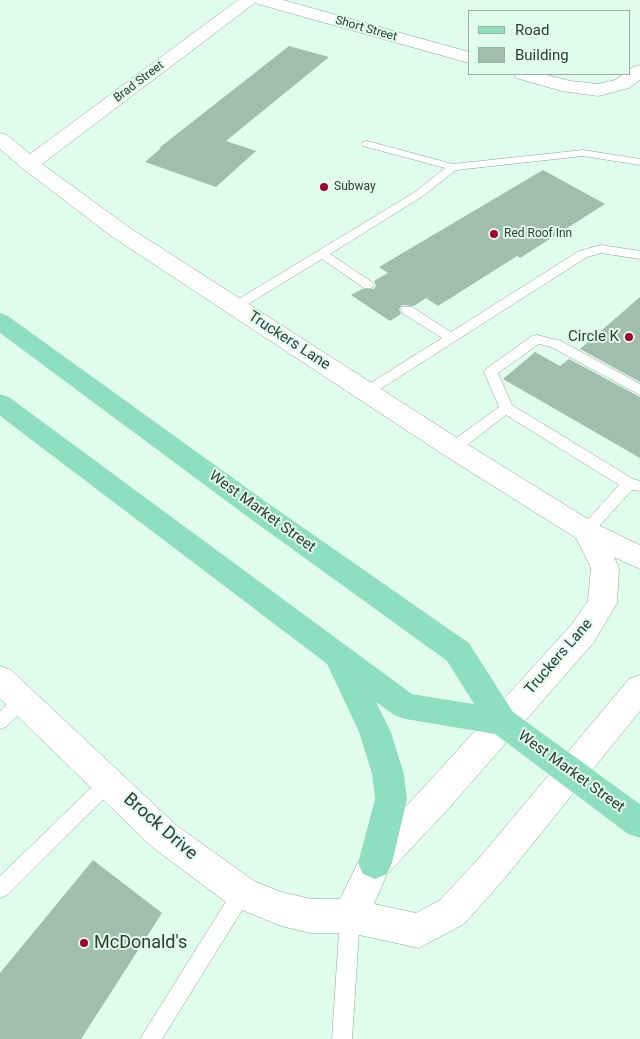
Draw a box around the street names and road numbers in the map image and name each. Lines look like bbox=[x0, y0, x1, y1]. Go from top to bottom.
street label: Short Street bbox=[333, 13, 399, 45]
street label: Brad Street bbox=[111, 58, 167, 106]
street label: Truckers Lane bbox=[245, 308, 333, 374]
street label: West Market Street bbox=[205, 467, 319, 557]
street label: Truckers Lane bbox=[521, 616, 597, 698]
street label: West Market Street bbox=[514, 727, 628, 817]
street label: Brock Drive bbox=[119, 789, 201, 865]

